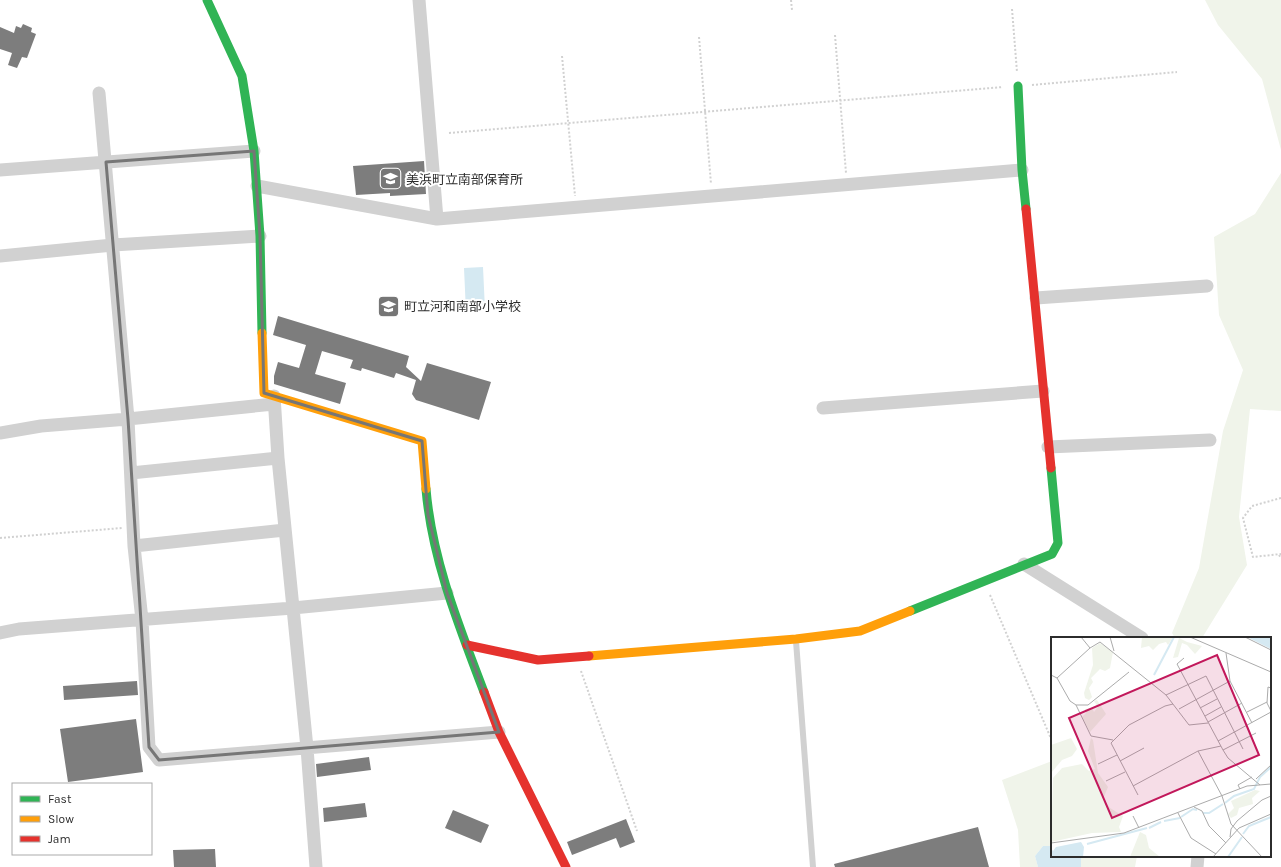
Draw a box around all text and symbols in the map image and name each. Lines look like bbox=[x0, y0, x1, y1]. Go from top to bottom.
school or university icon: 美浜町立南部保育所 bbox=[377, 166, 403, 192]
place label: 美浜町立南部保育所 bbox=[406, 172, 523, 187]
school or university icon: 町立河和南部小学校 bbox=[376, 293, 402, 319]
place label: 町立河和南部小学校 bbox=[404, 299, 521, 314]
inset map bbox=[1051, 637, 1271, 857]
legend bbox=[12, 783, 152, 855]
text: Fast bbox=[48, 792, 72, 806]
text: Slow bbox=[48, 812, 74, 826]
text: Jam bbox=[48, 832, 71, 846]

